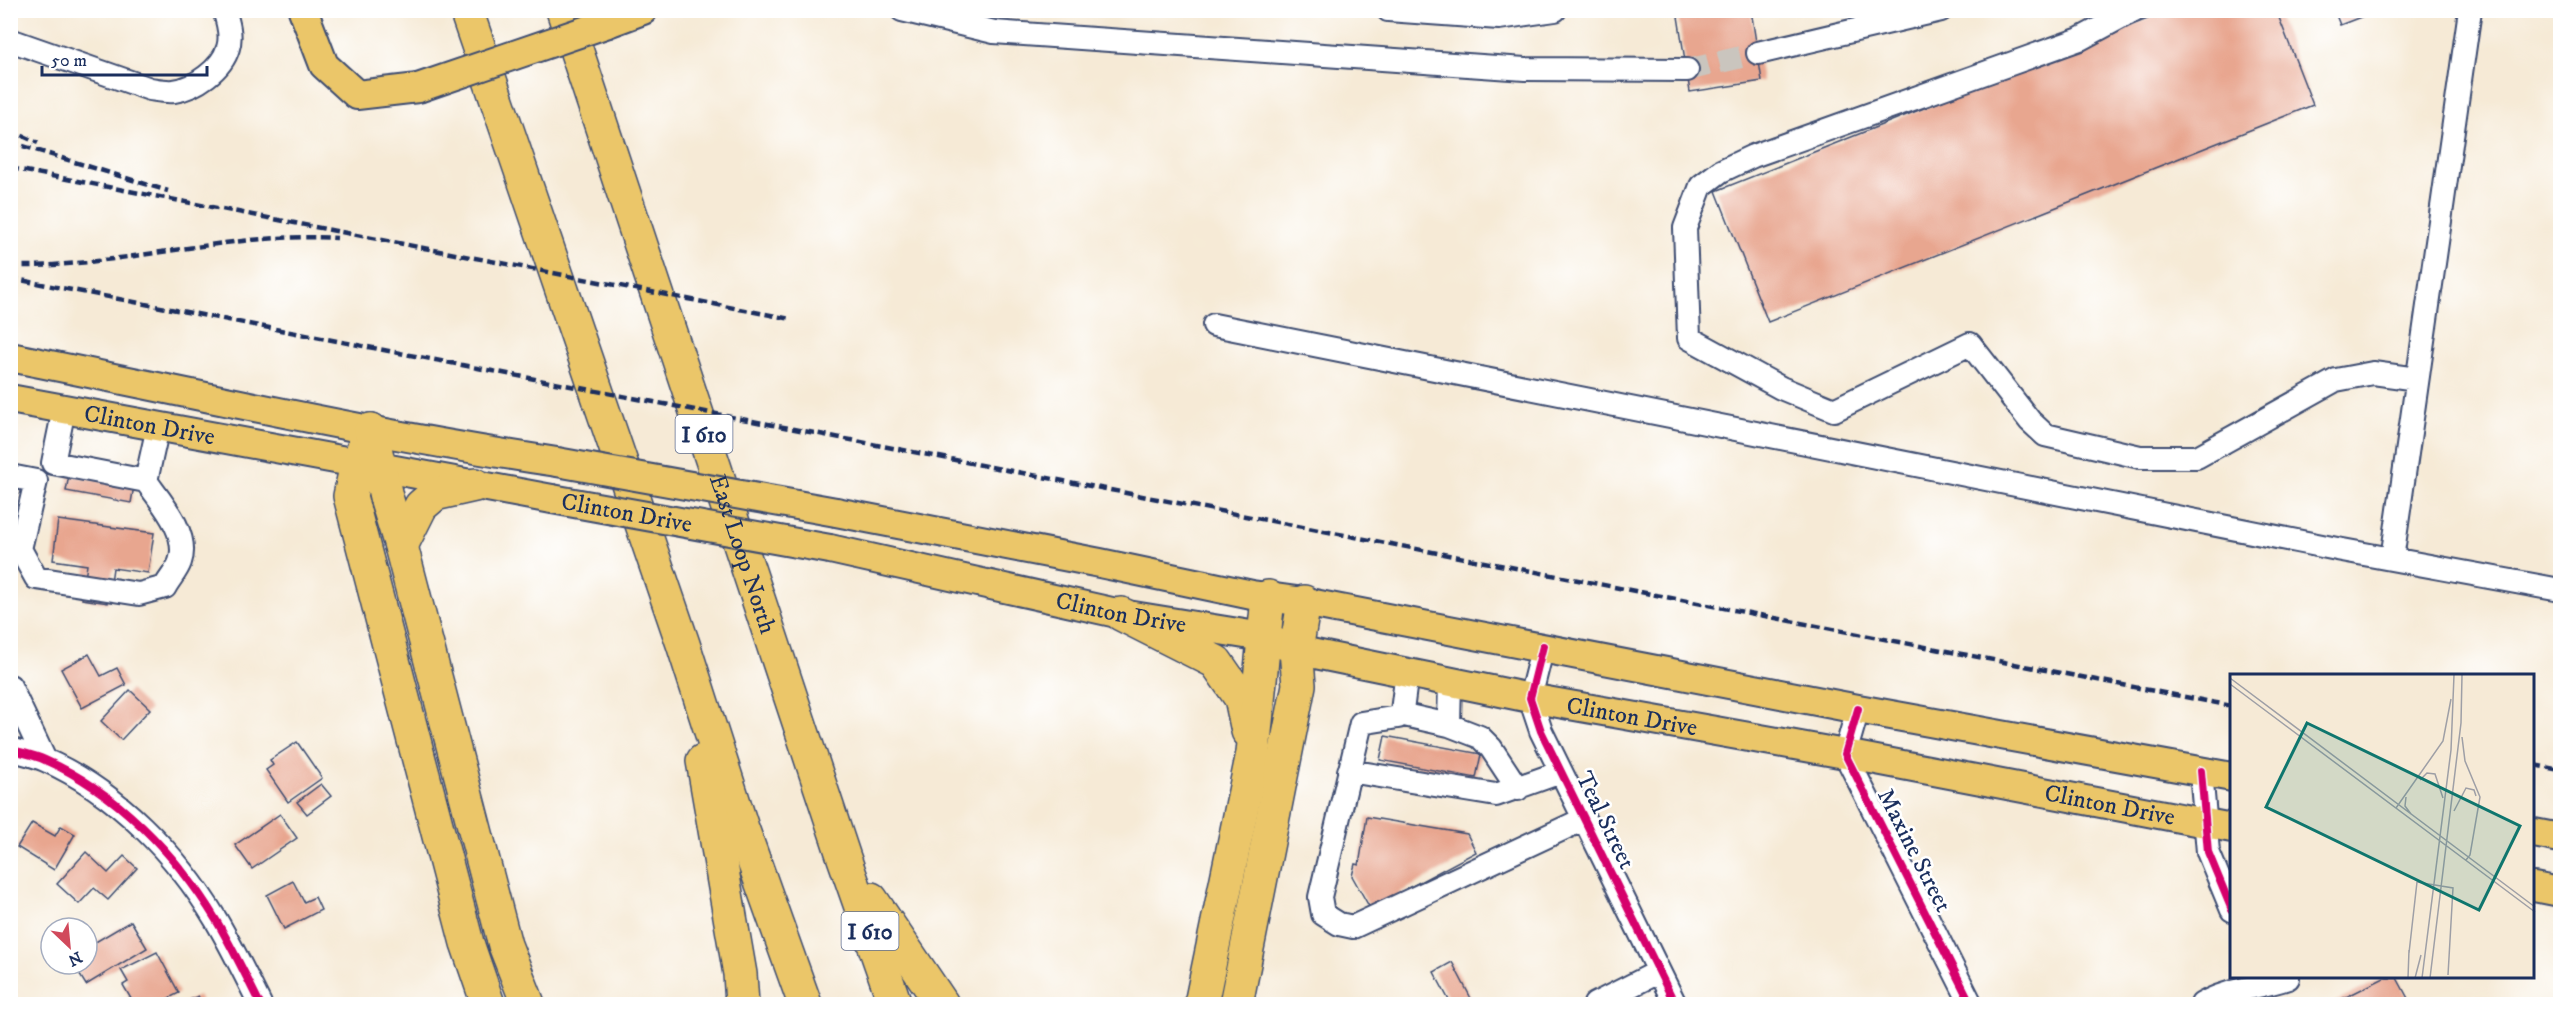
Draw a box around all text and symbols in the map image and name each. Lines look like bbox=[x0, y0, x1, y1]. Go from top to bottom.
scale bar bbox=[42, 39, 207, 77]
text: 50 m bbox=[51, 50, 87, 72]
street label: Clinton Drive bbox=[82, 399, 217, 453]
road number: I 610 bbox=[676, 415, 732, 453]
street label: East Loop North bbox=[702, 471, 783, 638]
street label: Clinton Drive bbox=[559, 487, 694, 540]
street label: Clinton Drive bbox=[1053, 586, 1188, 640]
inset map bbox=[2230, 674, 2535, 979]
street label: Clinton Drive bbox=[1564, 691, 1700, 743]
street label: Teal Street bbox=[1569, 767, 1642, 874]
street label: Clinton Drive bbox=[2042, 778, 2178, 833]
street label: Maxine Street bbox=[1870, 784, 1958, 917]
road number: I 610 bbox=[842, 912, 898, 950]
north arrow bbox=[39, 916, 99, 976]
text: N bbox=[65, 947, 85, 970]

